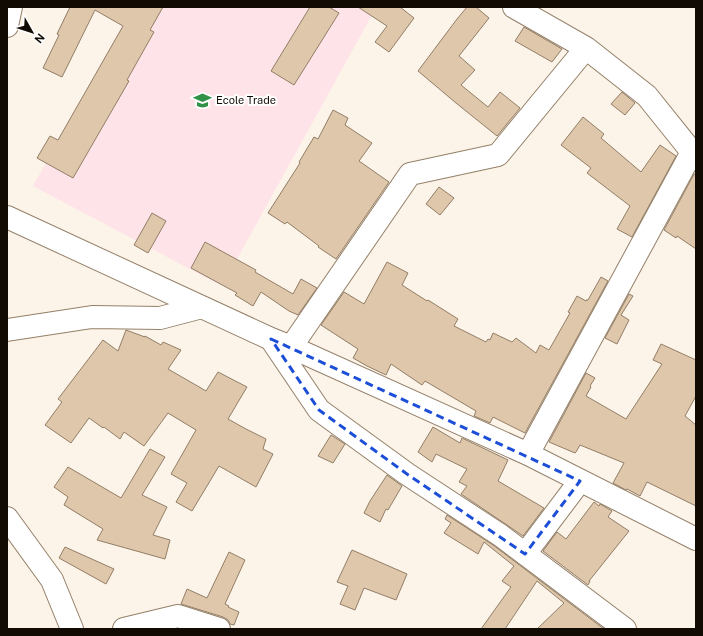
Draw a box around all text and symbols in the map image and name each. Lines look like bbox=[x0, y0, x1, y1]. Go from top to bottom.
north arrow bbox=[12, 12, 52, 52]
text: N bbox=[32, 31, 47, 45]
school or university icon: Ecole Trade bbox=[193, 90, 213, 110]
place label: Ecole Trade bbox=[216, 94, 276, 106]

